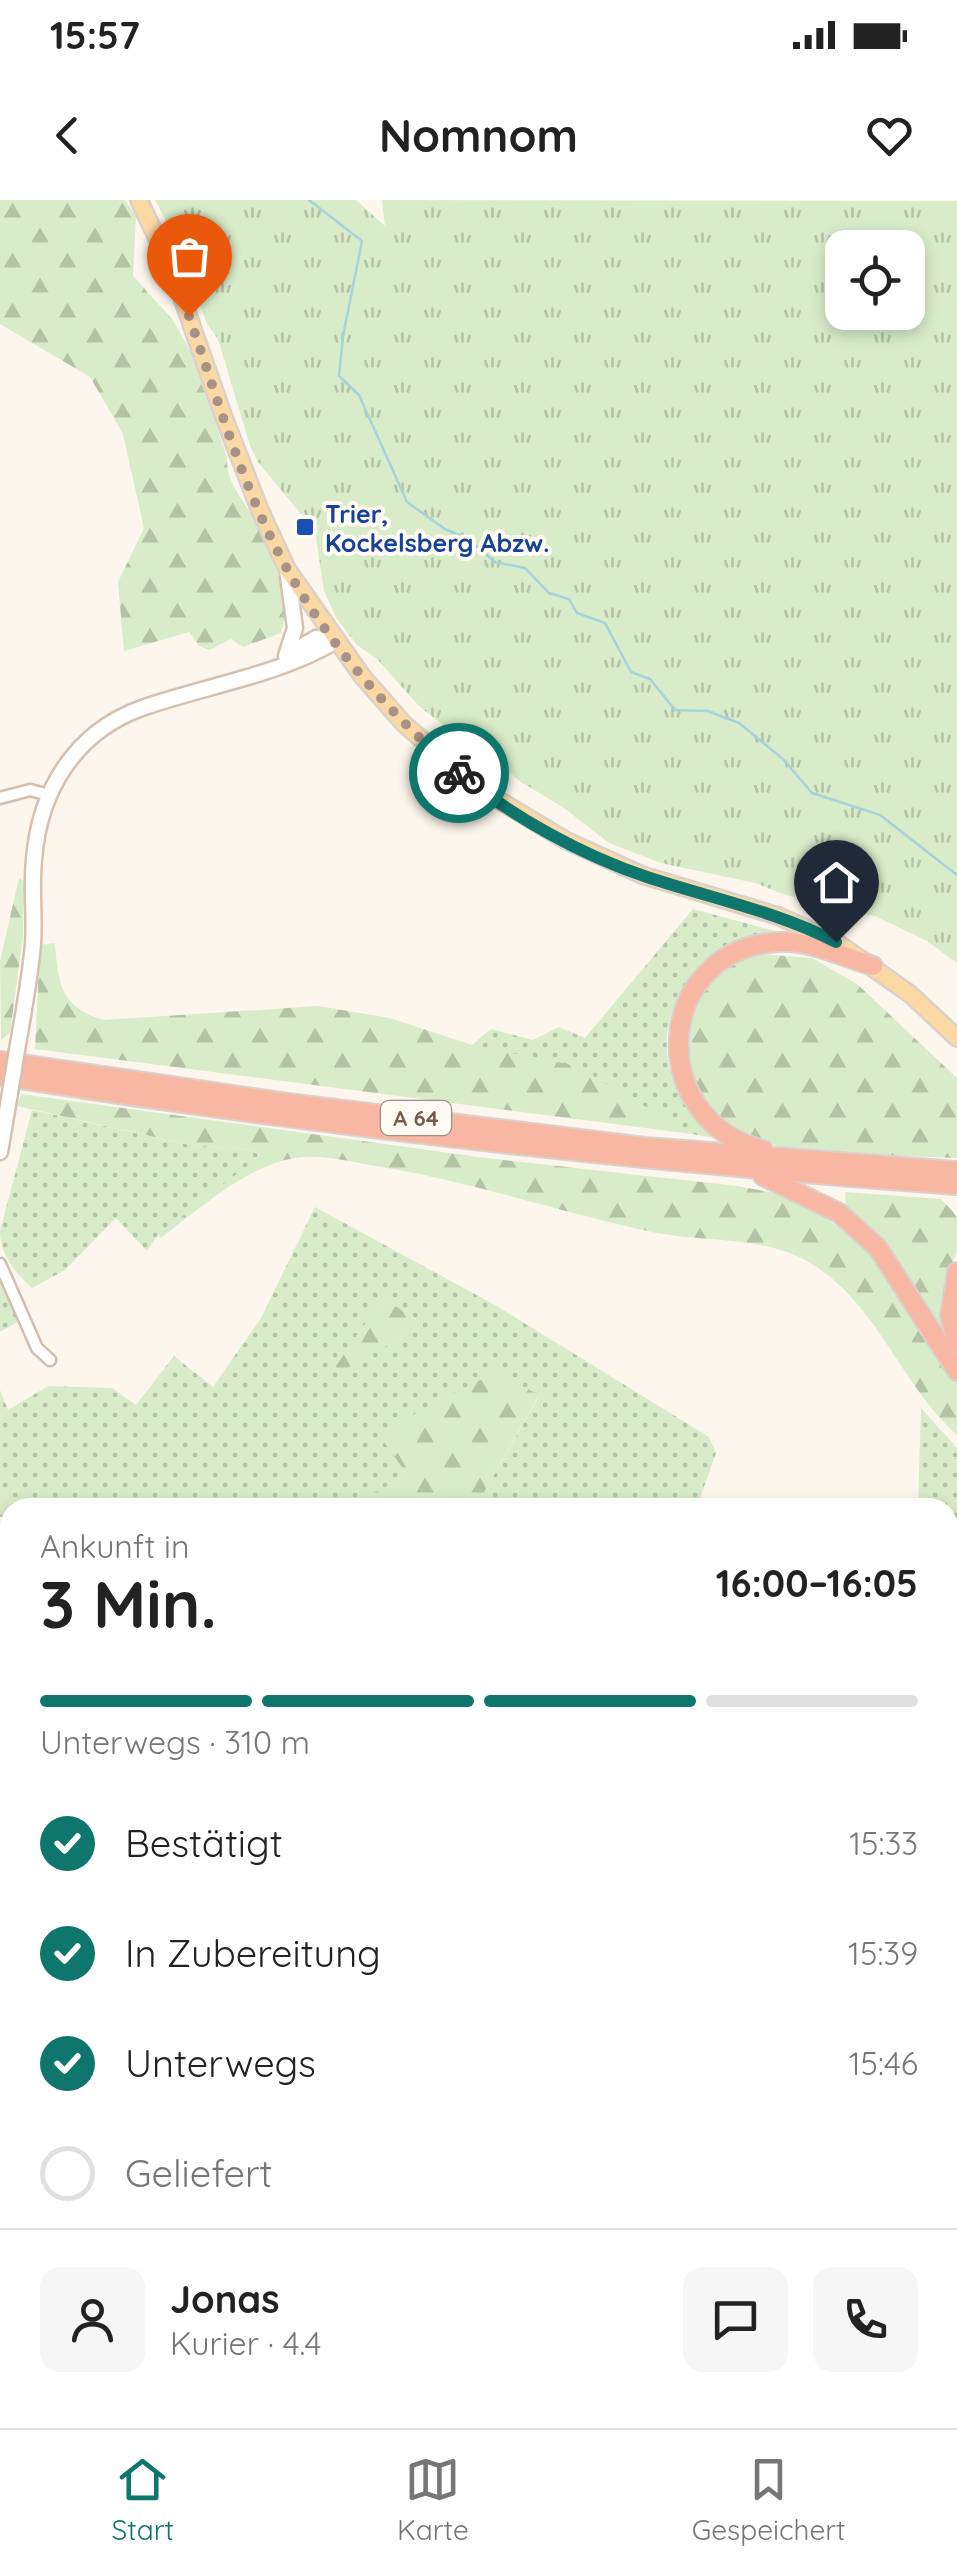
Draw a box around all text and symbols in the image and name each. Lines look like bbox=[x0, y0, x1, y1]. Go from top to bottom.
text: 15:57 bbox=[50, 11, 140, 59]
text: Nomnom bbox=[379, 107, 578, 163]
icon: back bbox=[40, 108, 95, 163]
icon: heart bbox=[862, 108, 917, 163]
pin bbox=[147, 214, 232, 317]
icon: bag bbox=[162, 229, 217, 284]
map controls bbox=[825, 230, 925, 330]
button: locate bbox=[825, 230, 925, 330]
place label: Trier, Kockelsberg Abzw. bbox=[325, 498, 550, 558]
marker: Trier, Kockelsberg Abzw. bbox=[294, 516, 316, 538]
courier bbox=[409, 723, 509, 823]
icon: bike bbox=[432, 746, 487, 801]
pin bbox=[794, 840, 879, 943]
icon: home bbox=[809, 855, 864, 910]
road number: A 64 bbox=[381, 1101, 451, 1135]
text: Ankunft in bbox=[40, 1526, 189, 1566]
text: 16:00–16:05 bbox=[716, 1559, 918, 1607]
text: 3 Min. bbox=[40, 1563, 217, 1644]
text: Unterwegs · 310 m bbox=[40, 1722, 310, 1762]
icon: check bbox=[40, 1816, 95, 1871]
text: Bestätigt bbox=[125, 1819, 283, 1867]
text: 15:33 bbox=[849, 1823, 918, 1863]
icon: check bbox=[40, 1926, 95, 1981]
text: In Zubereitung bbox=[125, 1929, 381, 1977]
text: 15:39 bbox=[848, 1933, 918, 1973]
icon: check bbox=[40, 2036, 95, 2091]
text: Unterwegs bbox=[125, 2039, 316, 2087]
text: 15:46 bbox=[849, 2043, 918, 2083]
text: Geliefert bbox=[125, 2149, 272, 2197]
button: person bbox=[40, 2267, 145, 2372]
button: chat bbox=[683, 2267, 788, 2372]
button: phone bbox=[813, 2267, 918, 2372]
text: Jonas bbox=[170, 2275, 280, 2323]
text: Kurier · 4.4 bbox=[170, 2323, 321, 2363]
tab: Start bbox=[112, 2452, 174, 2547]
tab: Karte bbox=[397, 2452, 469, 2547]
tab: Gespeichert bbox=[692, 2452, 846, 2547]

